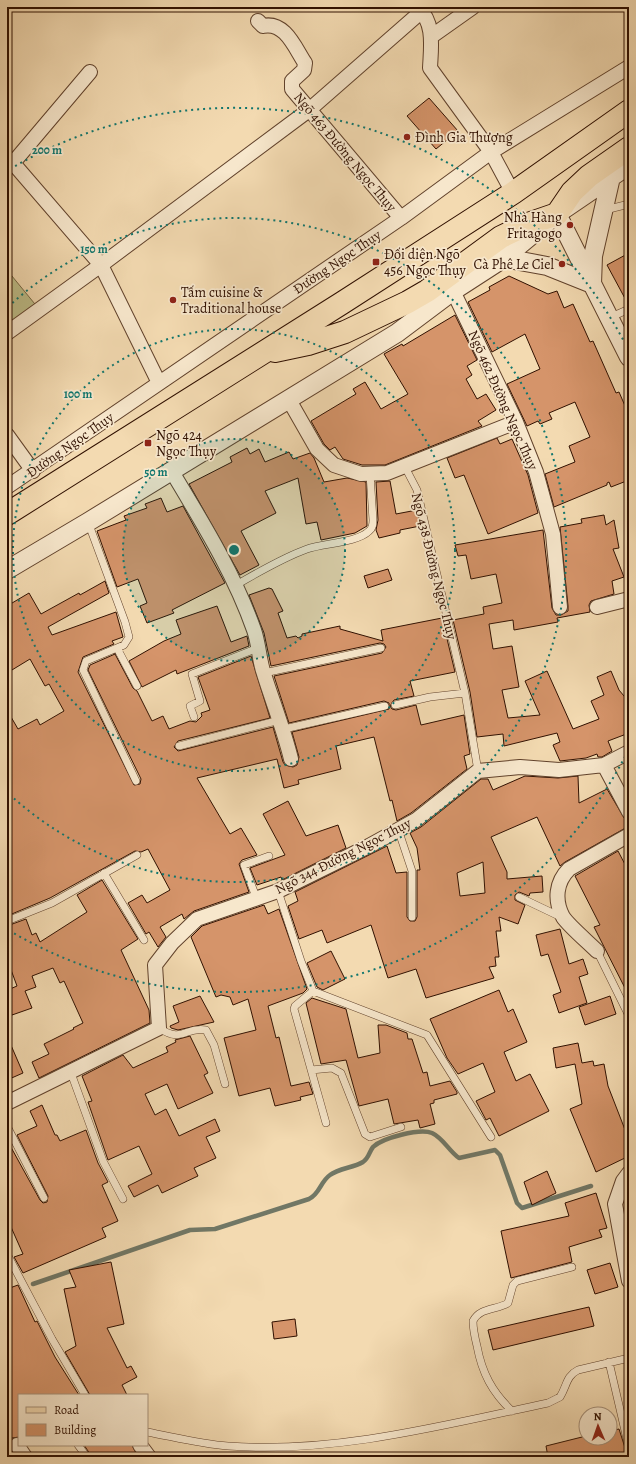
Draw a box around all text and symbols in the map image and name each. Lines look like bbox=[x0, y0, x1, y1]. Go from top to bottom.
street label: Ngõ 463 Đường Ngọc Thụy bbox=[289, 88, 401, 216]
place label: Đình Gia Thượng bbox=[415, 128, 513, 147]
marker: Đình Gia Thượng bbox=[402, 132, 412, 142]
text: 200 m bbox=[32, 142, 62, 158]
place label: Nhà Hàng Fritagogo bbox=[504, 208, 562, 243]
marker: Nhà Hàng Fritagogo bbox=[565, 220, 575, 230]
street label: Đường Ngọc Thụy bbox=[289, 225, 385, 299]
text: 150 m bbox=[80, 241, 108, 257]
place label: Đối diện Ngõ 456 Ngọc Thụy bbox=[384, 245, 467, 280]
place label: Cà Phê Le Ciel bbox=[473, 255, 555, 274]
marker: Đối diện Ngõ 456 Ngọc Thụy bbox=[371, 257, 381, 267]
marker: Cà Phê Le Ciel bbox=[557, 259, 567, 269]
place label: Tấm cuisine & Traditional house bbox=[181, 283, 281, 318]
marker: Tấm cuisine & Traditional house bbox=[168, 295, 178, 305]
street label: Ngõ 462 Đường Ngọc Thụy bbox=[464, 327, 543, 474]
text: 100 m bbox=[64, 386, 92, 402]
street label: Đường Ngọc Thụy bbox=[23, 407, 118, 482]
place label: Ngõ 424 Ngọc Thụy bbox=[156, 426, 217, 461]
marker: Ngõ 424 Ngọc Thụy bbox=[143, 438, 153, 448]
text: 50 m bbox=[144, 464, 168, 480]
street label: Ngõ 438 Đường Ngọc Thụy bbox=[407, 491, 462, 642]
centre of rings bbox=[227, 543, 241, 557]
street label: Ngõ 344 Đường Ngọc Thụy bbox=[272, 813, 415, 899]
legend bbox=[18, 1394, 148, 1446]
text: Road bbox=[54, 1402, 80, 1418]
north arrow bbox=[578, 1406, 618, 1446]
text: N bbox=[593, 1409, 602, 1424]
text: Building bbox=[54, 1422, 96, 1438]

